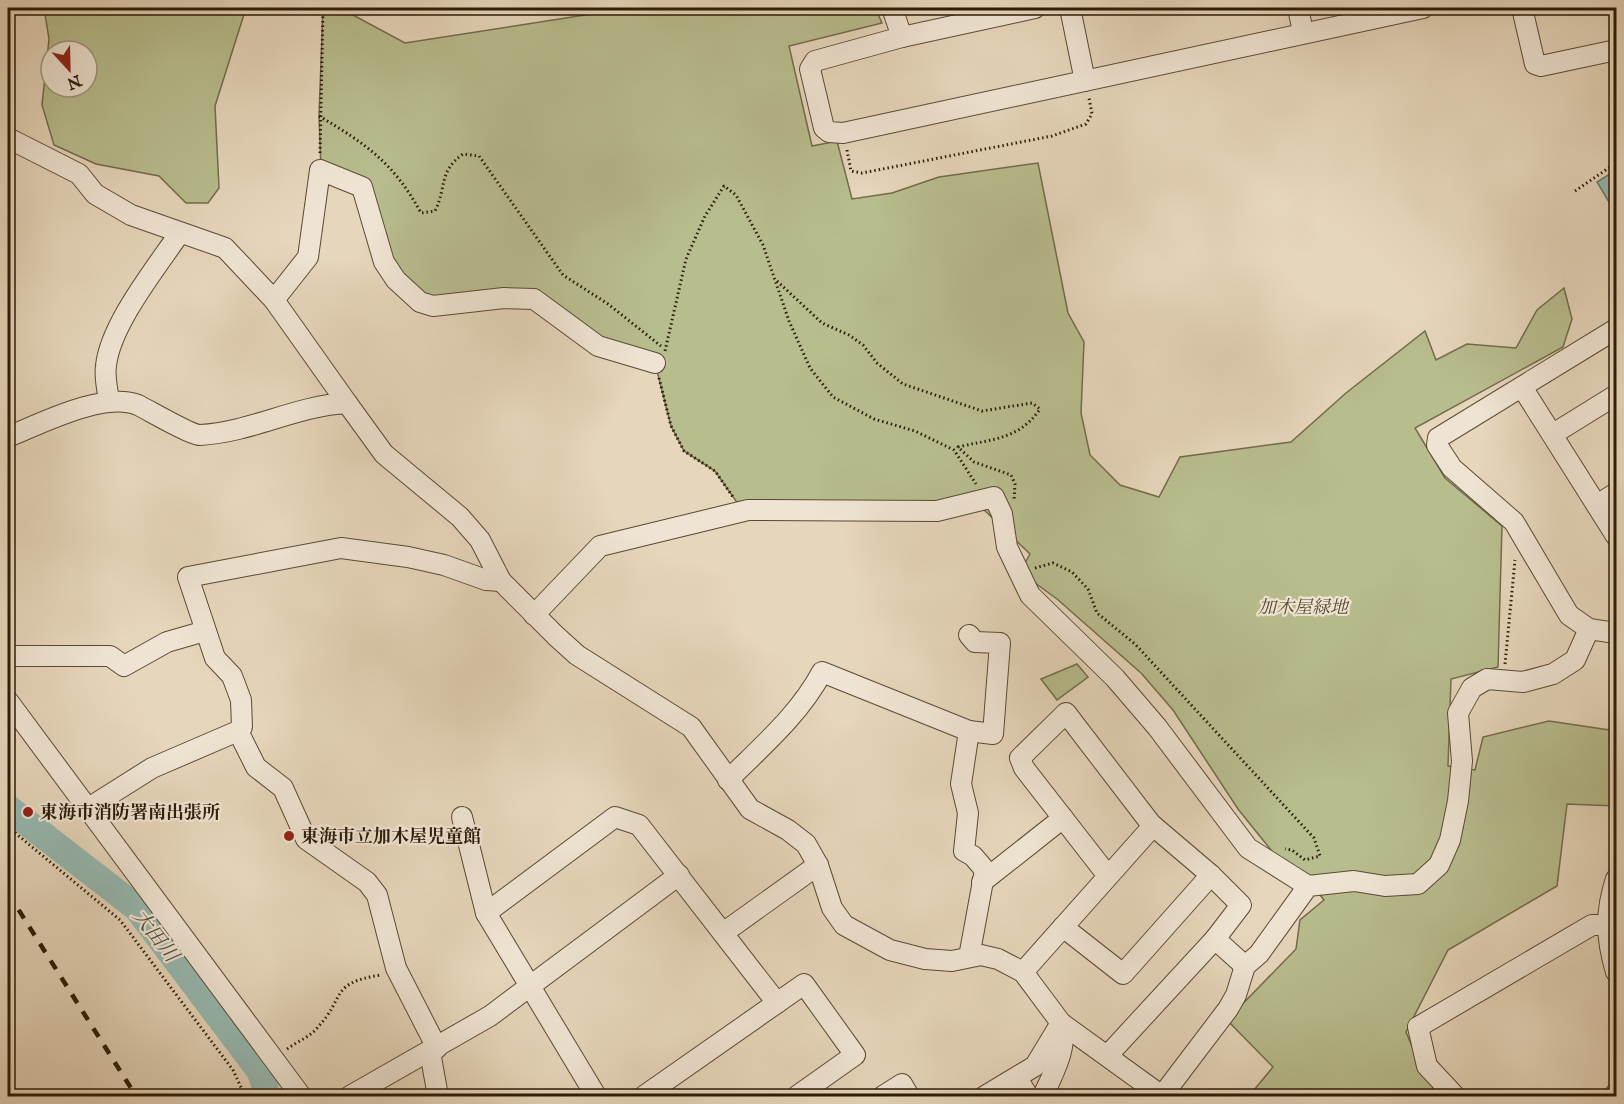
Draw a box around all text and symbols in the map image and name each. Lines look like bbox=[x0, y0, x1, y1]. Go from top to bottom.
north arrow bbox=[39, 39, 99, 99]
text: N bbox=[64, 69, 85, 93]
park label: 加木屋緑地 bbox=[1258, 597, 1350, 620]
place label: 東海市消防署南出張所 bbox=[40, 802, 220, 825]
marker: 東海市消防署南出張所 bbox=[21, 805, 35, 819]
place label: 東海市立加木屋児童館 bbox=[301, 826, 481, 849]
marker: 東海市立加木屋児童館 bbox=[282, 829, 296, 843]
water label: 大田川 bbox=[126, 905, 184, 969]

